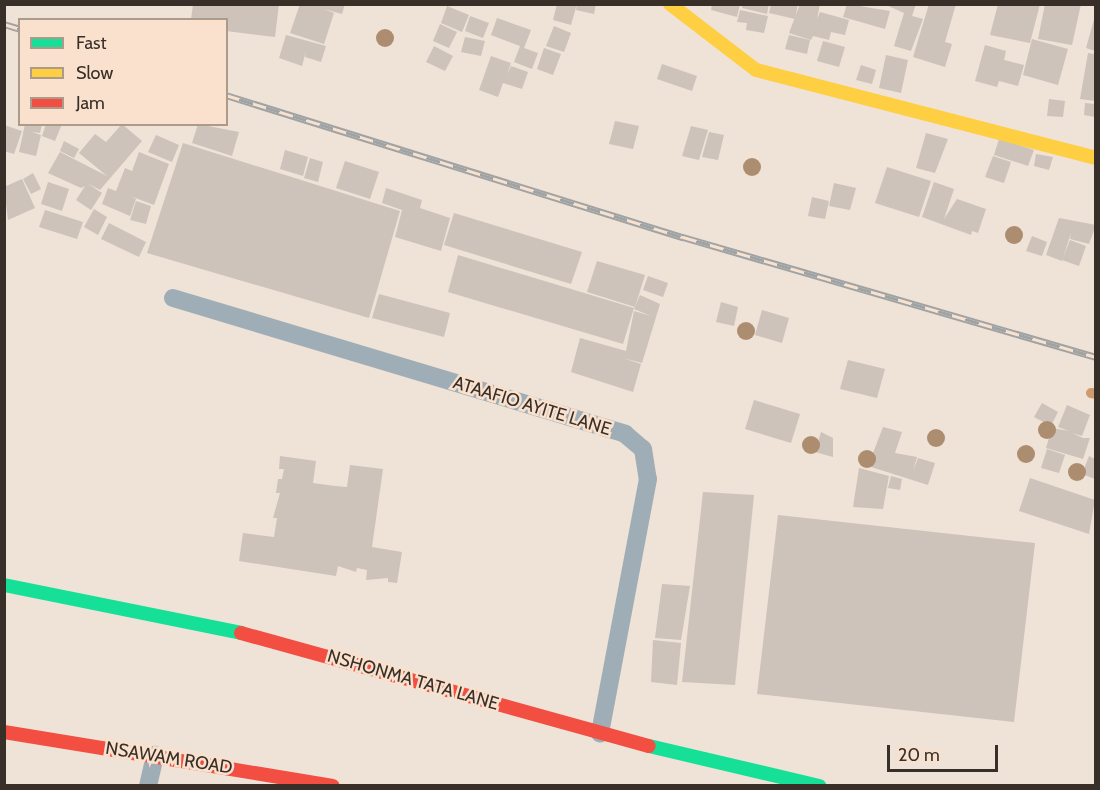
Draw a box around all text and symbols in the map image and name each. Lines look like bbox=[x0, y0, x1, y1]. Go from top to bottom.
legend bbox=[18, 18, 228, 126]
text: Fast bbox=[76, 32, 107, 54]
text: Slow bbox=[76, 62, 113, 84]
text: Jam bbox=[76, 92, 105, 114]
street label: ATAAFIO AYITE LANE bbox=[450, 372, 614, 440]
street label: NSHONMA TATA LANE bbox=[325, 645, 501, 715]
scale bar bbox=[890, 733, 1001, 771]
street label: NSAWAM ROAD bbox=[104, 737, 234, 779]
text: 20 m bbox=[898, 744, 940, 766]

